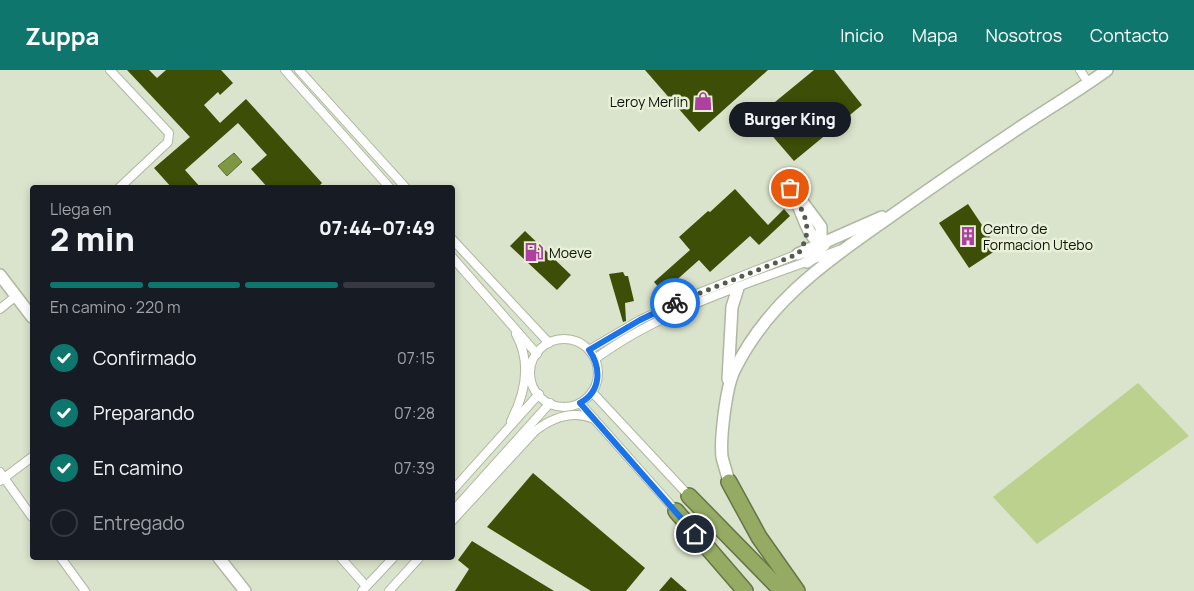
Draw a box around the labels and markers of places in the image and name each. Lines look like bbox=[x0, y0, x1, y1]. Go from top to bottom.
shop icon: Leroy Merlin bbox=[692, 90, 714, 112]
place label: Leroy Merlin bbox=[610, 92, 688, 111]
callout: Burger King bbox=[729, 103, 851, 138]
pin bbox=[769, 167, 811, 209]
place label: Centro de Formacion Utebo bbox=[983, 219, 1093, 254]
building icon: Centro de Formacion Utebo bbox=[957, 225, 979, 247]
fuel station icon: Moeve bbox=[523, 241, 545, 263]
place label: Moeve bbox=[549, 243, 592, 262]
pin bbox=[674, 513, 716, 555]

